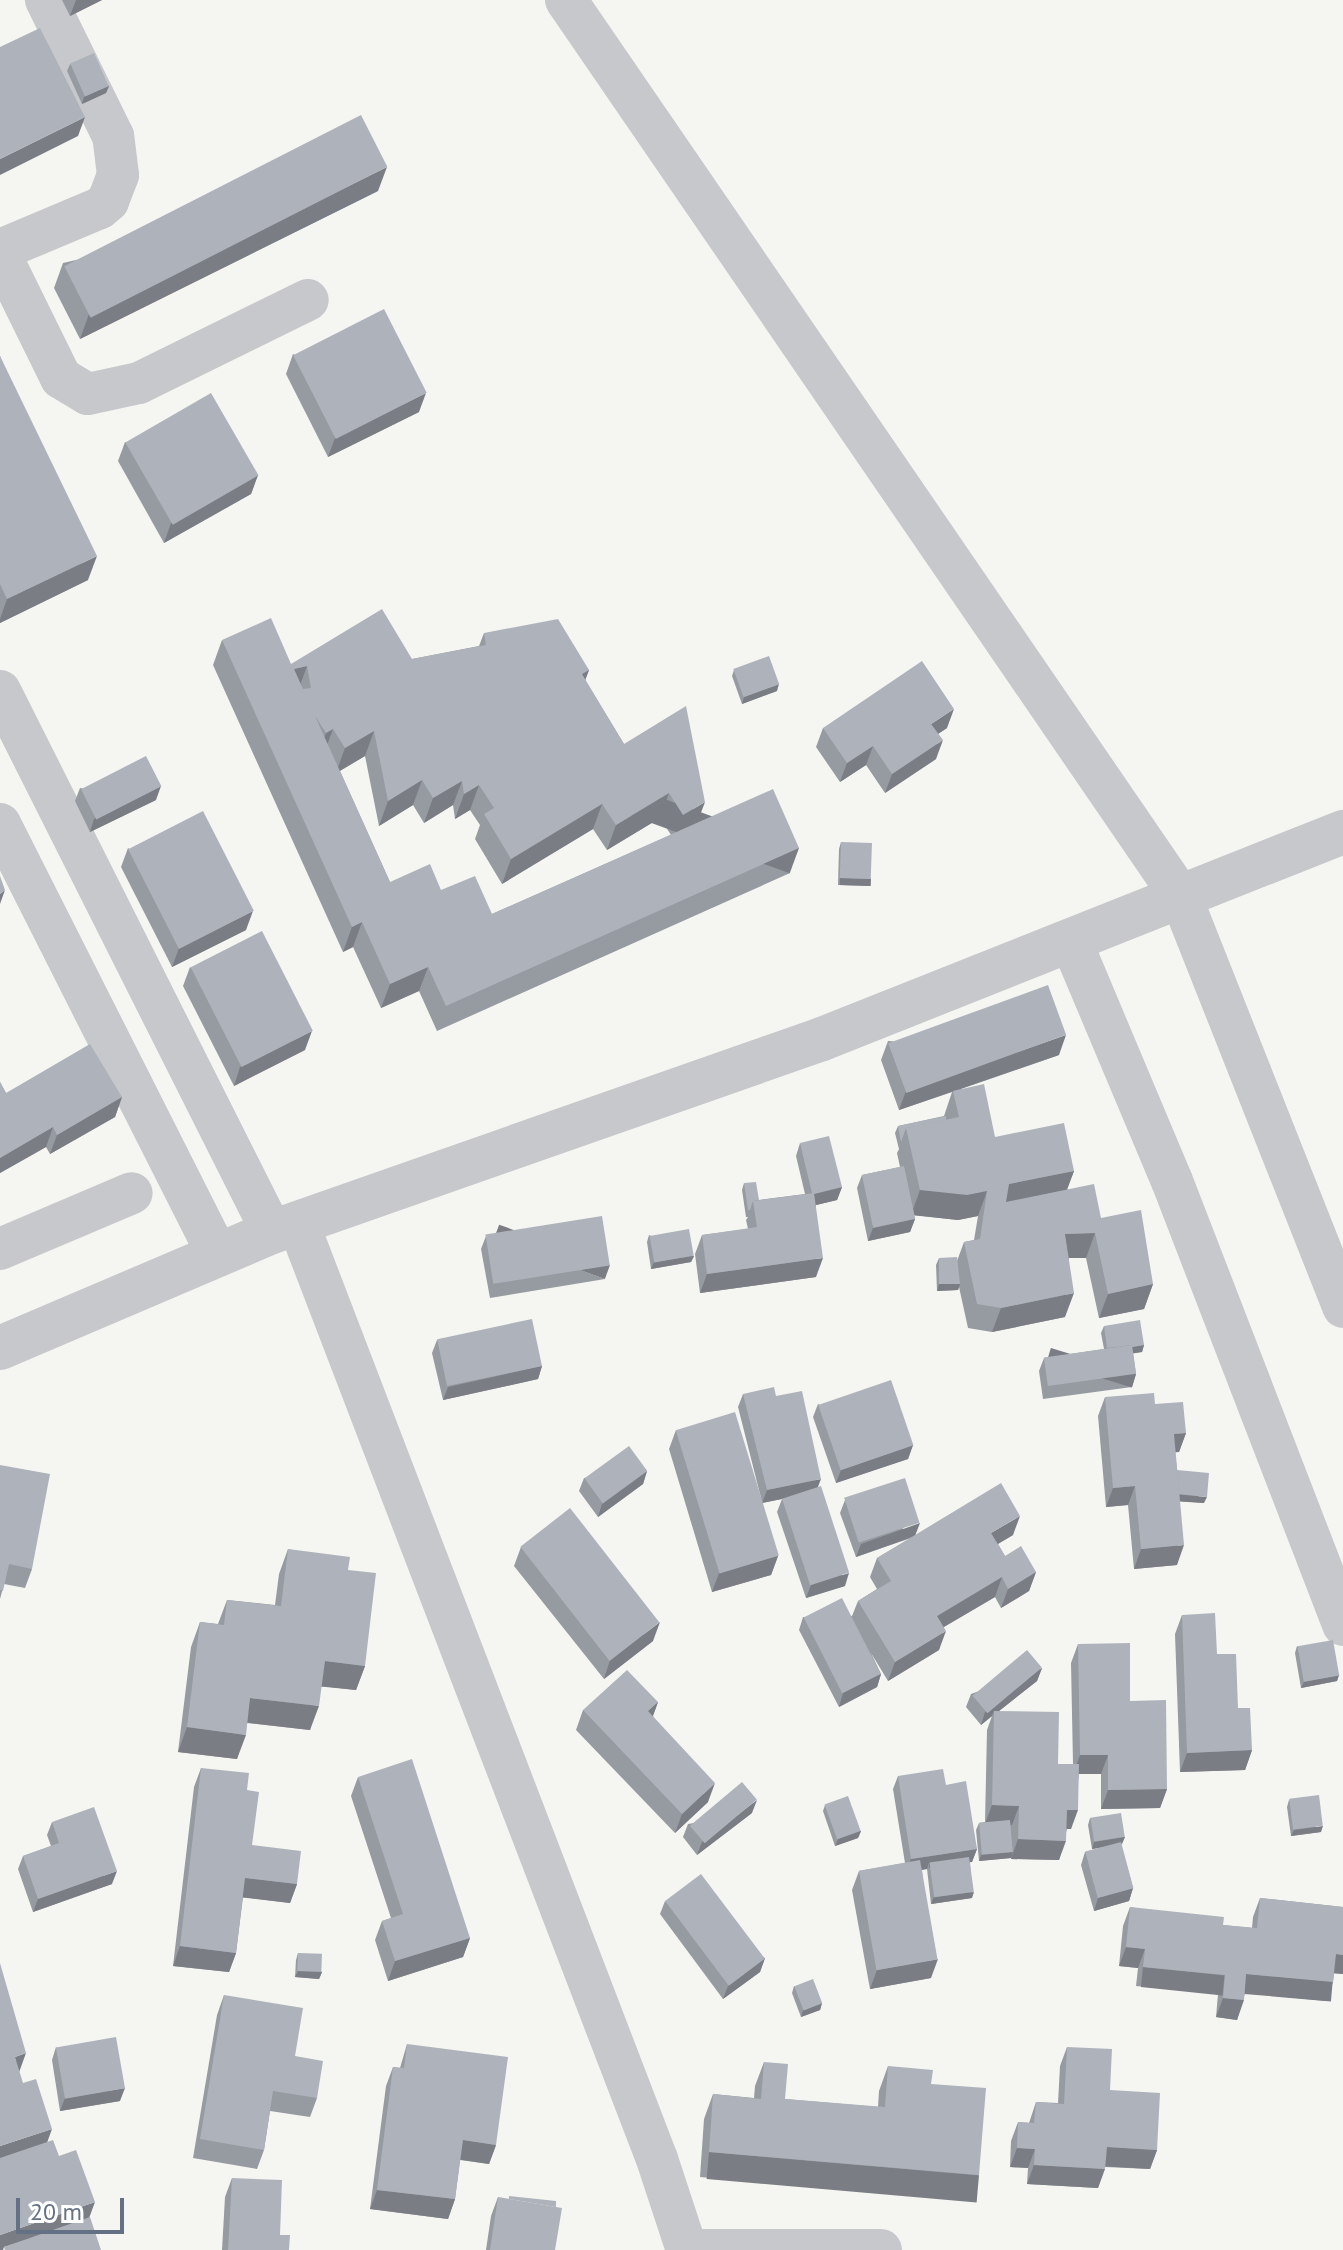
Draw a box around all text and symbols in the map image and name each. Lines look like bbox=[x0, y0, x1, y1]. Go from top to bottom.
scale bar bbox=[20, 2182, 128, 2232]
text: 20 m bbox=[30, 2196, 82, 2227]

